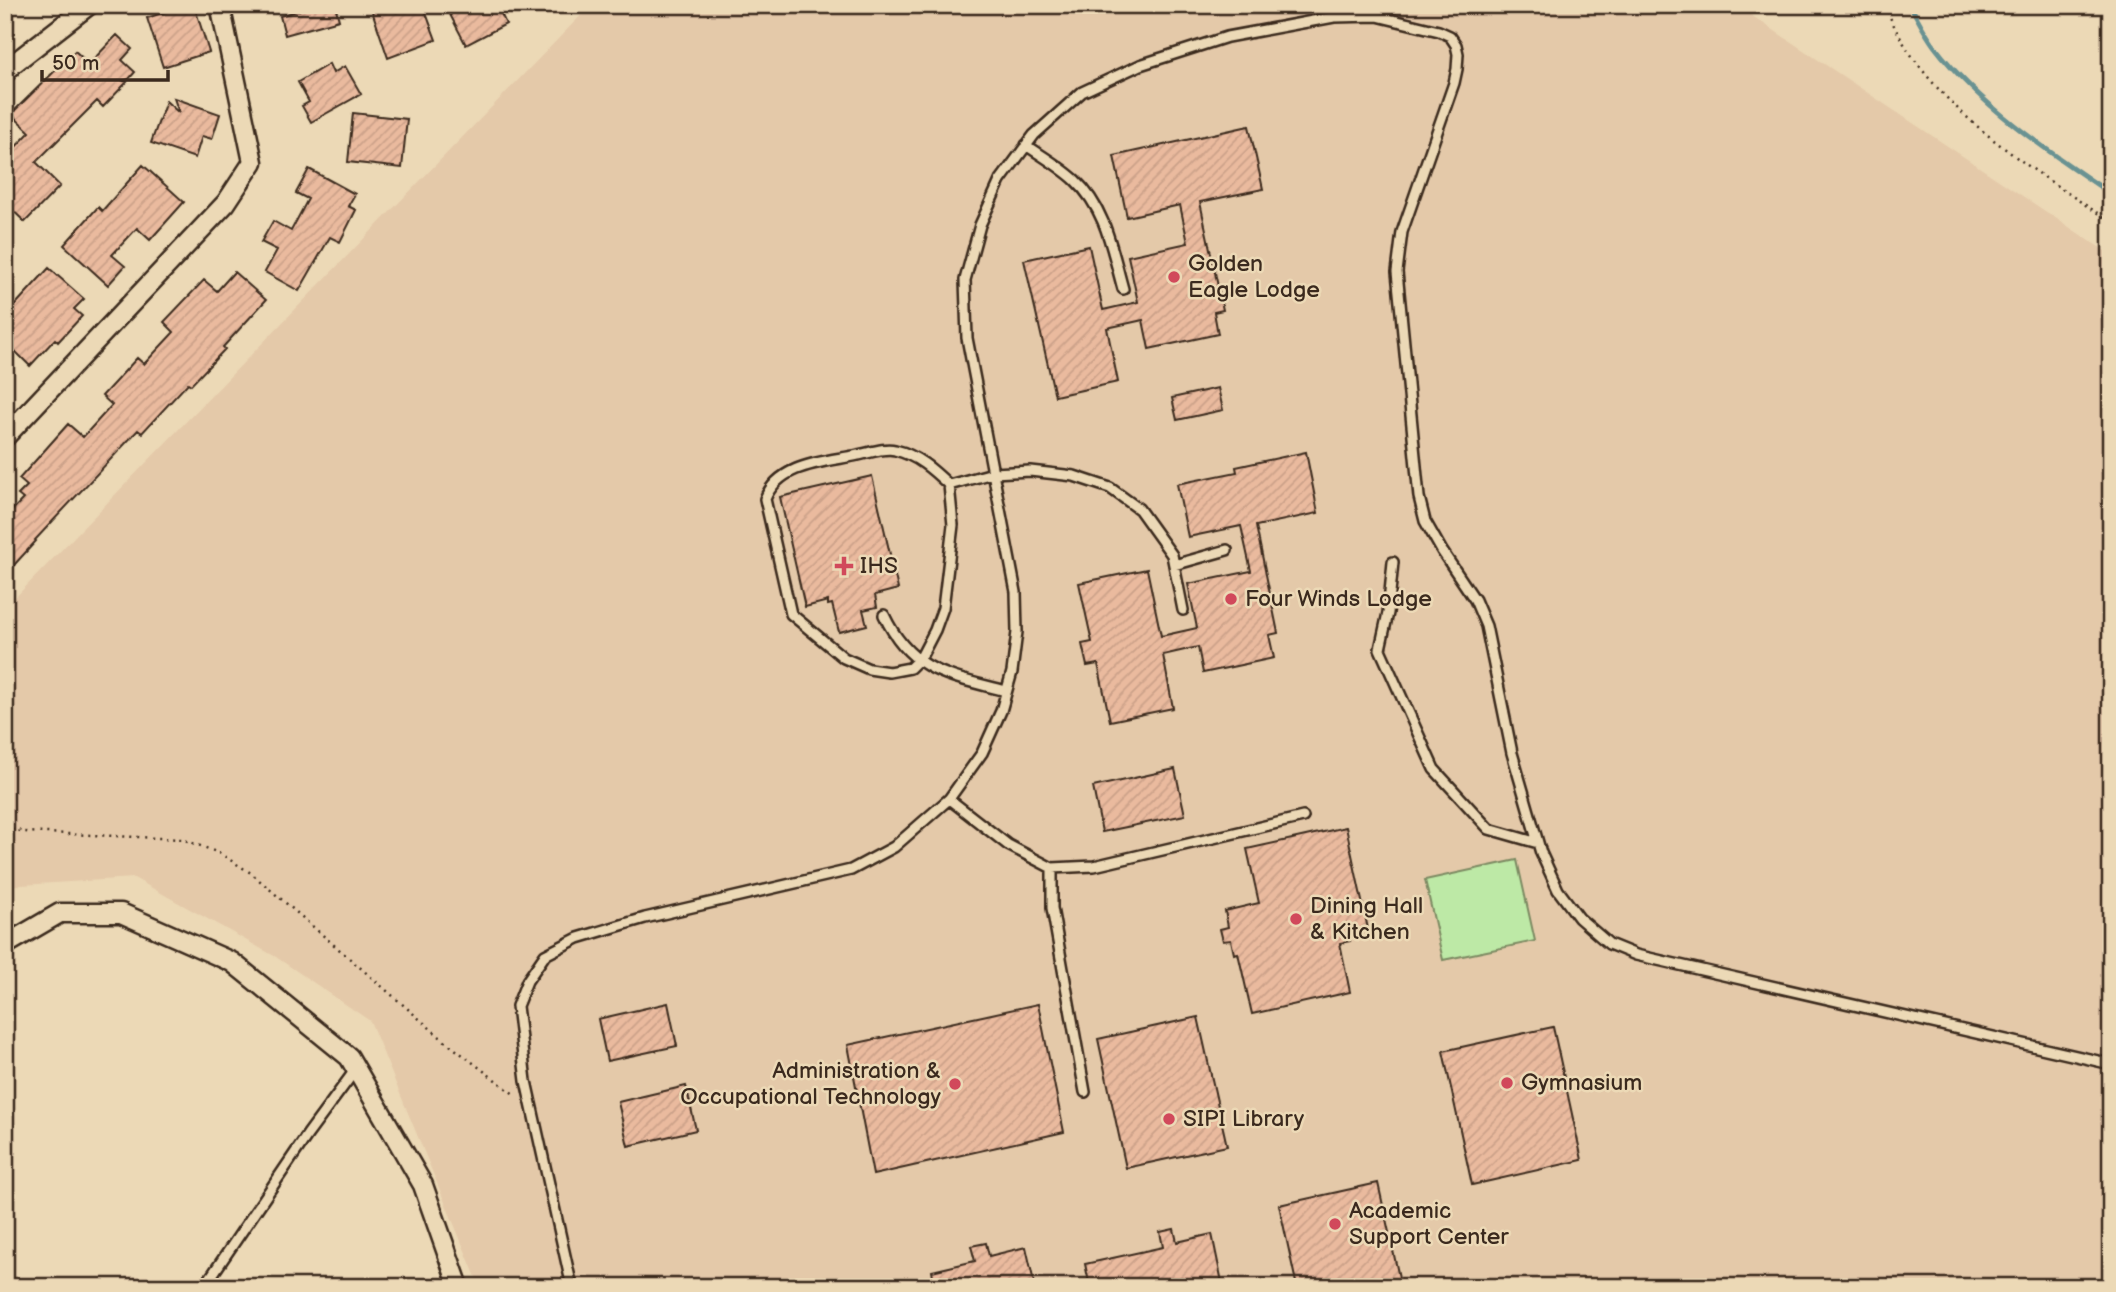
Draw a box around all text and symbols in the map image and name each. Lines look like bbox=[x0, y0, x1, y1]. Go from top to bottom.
scale bar bbox=[42, 38, 168, 82]
text: 50 m bbox=[52, 51, 99, 76]
place label: Golden Eagle Lodge bbox=[1188, 250, 1320, 304]
marker: Golden Eagle Lodge bbox=[1166, 269, 1182, 285]
place label: IHS bbox=[860, 552, 898, 580]
marker: IHS bbox=[834, 556, 854, 576]
place label: Four Winds Lodge bbox=[1245, 585, 1432, 613]
marker: Four Winds Lodge bbox=[1223, 591, 1239, 607]
place label: Dining Hall & Kitchen bbox=[1310, 892, 1423, 946]
marker: Dining Hall & Kitchen bbox=[1288, 911, 1304, 927]
place label: Administration & Occupational Technology bbox=[680, 1057, 942, 1111]
place label: Gymnasium bbox=[1521, 1069, 1642, 1097]
marker: Gymnasium bbox=[1499, 1075, 1515, 1091]
marker: Administration & Occupational Technology bbox=[947, 1076, 963, 1092]
place label: SIPI Library bbox=[1183, 1105, 1305, 1133]
marker: SIPI Library bbox=[1161, 1111, 1177, 1127]
place label: Academic Support Center bbox=[1349, 1197, 1509, 1251]
marker: Academic Support Center bbox=[1327, 1216, 1343, 1232]

